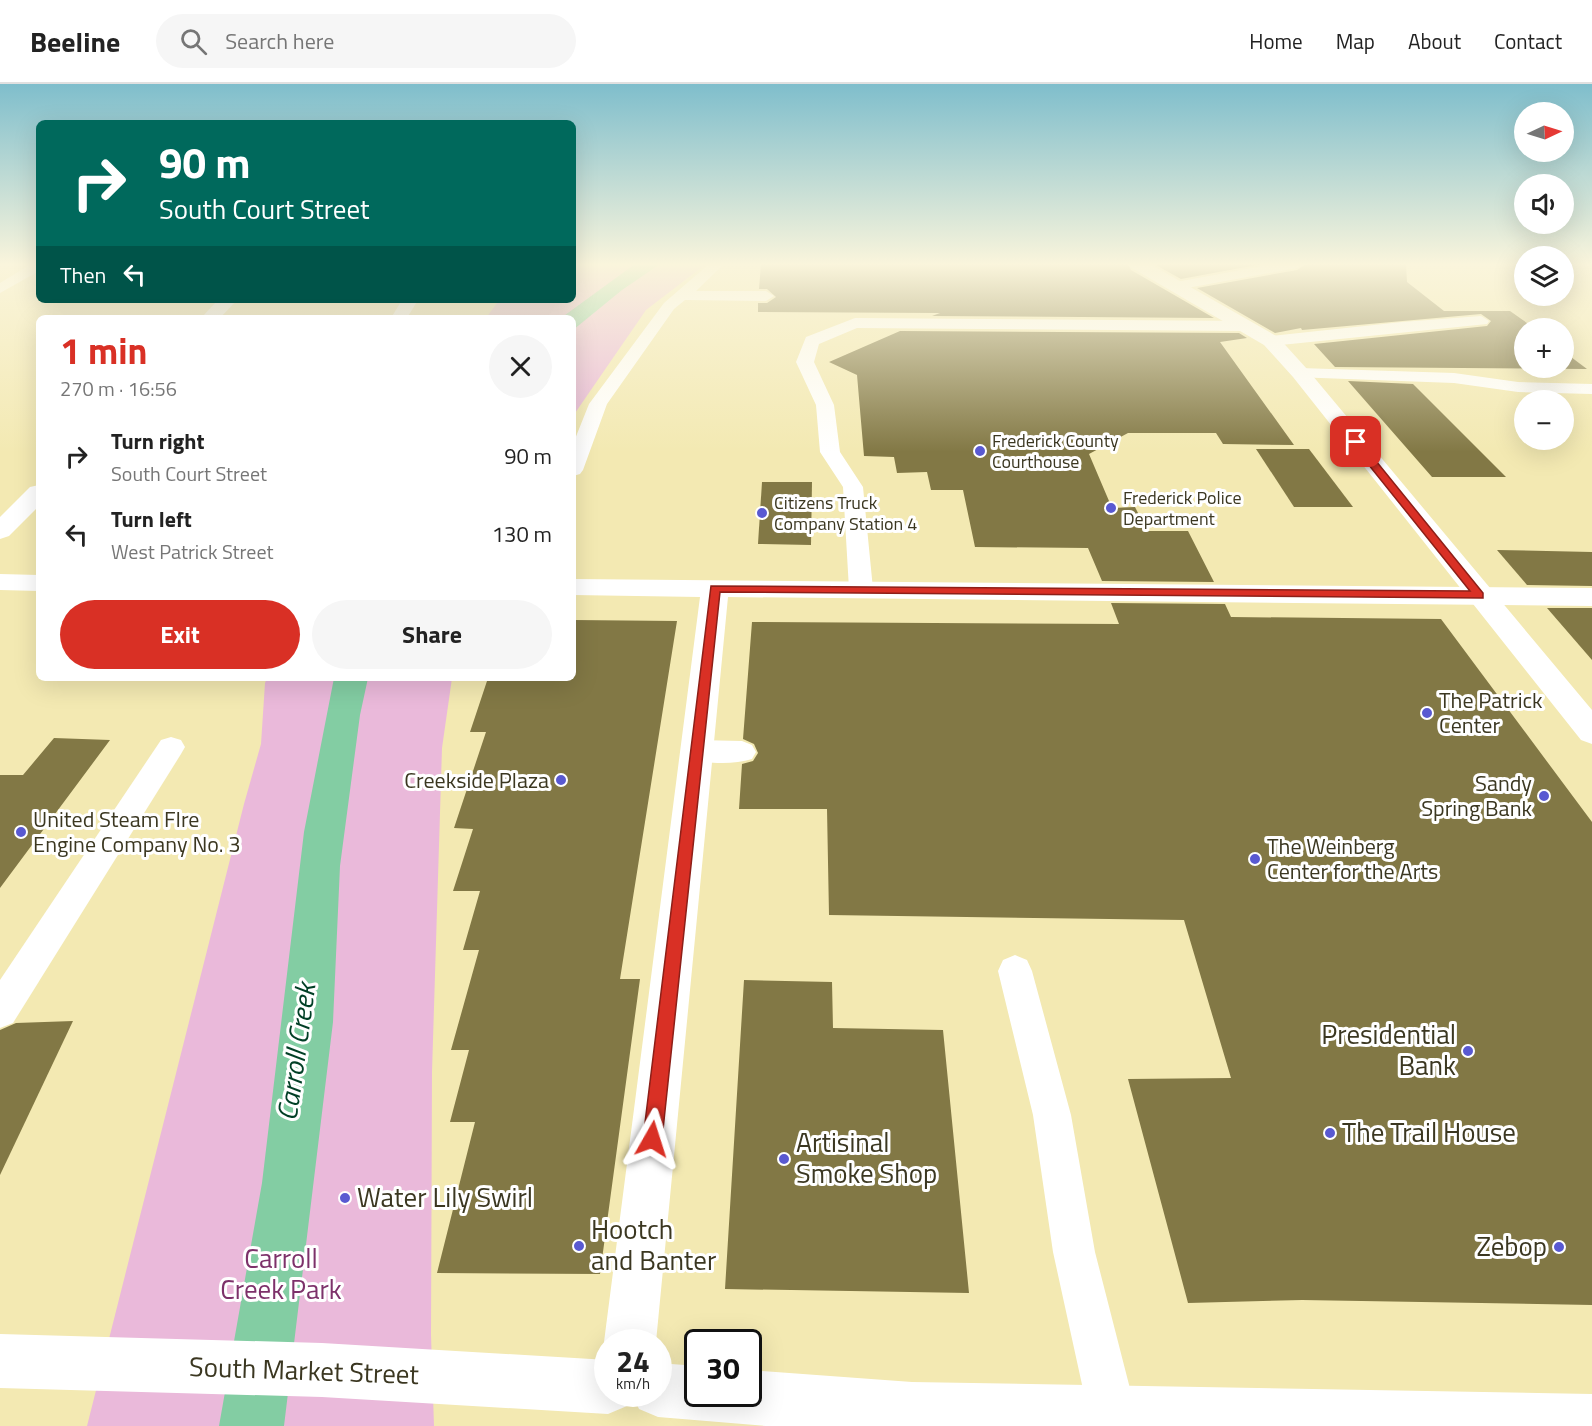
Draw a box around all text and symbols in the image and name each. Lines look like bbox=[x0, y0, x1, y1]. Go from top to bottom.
search box bbox=[156, 14, 576, 68]
text: Beeline bbox=[30, 20, 120, 63]
text: Search here bbox=[225, 24, 334, 58]
icon: search bbox=[177, 25, 210, 58]
text: Home bbox=[1249, 25, 1303, 57]
text: Map bbox=[1336, 25, 1375, 57]
text: About bbox=[1408, 25, 1461, 57]
text: Contact bbox=[1494, 25, 1562, 57]
north arrow bbox=[1514, 102, 1574, 162]
map controls bbox=[1514, 102, 1574, 450]
text: 90 m bbox=[159, 130, 251, 194]
icon: right bbox=[60, 144, 138, 222]
button: sound bbox=[1514, 174, 1574, 234]
text: South Court Street bbox=[159, 188, 370, 229]
button: layers bbox=[1514, 246, 1574, 306]
text: Then bbox=[60, 258, 106, 292]
icon: left bbox=[118, 258, 151, 291]
button: + bbox=[1514, 318, 1574, 378]
text: 1 min bbox=[60, 323, 147, 378]
button: close bbox=[489, 335, 552, 398]
text: 270 m · 16:56 bbox=[60, 373, 177, 404]
button: − bbox=[1514, 390, 1574, 450]
pin bbox=[1330, 416, 1381, 467]
text: Turn right bbox=[111, 424, 205, 458]
icon: arrive bbox=[1339, 425, 1372, 458]
place label: Frederick County Courthouse bbox=[992, 427, 1119, 475]
text: 90 m bbox=[504, 439, 552, 473]
icon: right bbox=[60, 440, 93, 473]
marker: Frederick County Courthouse bbox=[973, 444, 987, 458]
text: South Court Street bbox=[111, 458, 267, 489]
place label: Frederick Police Department bbox=[1123, 484, 1241, 532]
place label: Citizens Truck Company Station 4 bbox=[774, 489, 917, 537]
marker: Frederick Police Department bbox=[1104, 501, 1118, 515]
text: Turn left bbox=[111, 502, 192, 536]
marker: Citizens Truck Company Station 4 bbox=[755, 506, 769, 520]
text: 130 m bbox=[492, 517, 552, 551]
icon: left bbox=[60, 518, 93, 551]
text: West Patrick Street bbox=[111, 536, 274, 567]
button: Exit bbox=[60, 600, 300, 669]
button: Share bbox=[312, 600, 552, 669]
place label: The Patrick Center bbox=[1439, 683, 1543, 742]
marker: The Patrick Center bbox=[1420, 706, 1434, 720]
place label: Creekside Plaza bbox=[404, 763, 549, 797]
place label: Sandy Spring Bank bbox=[1421, 766, 1532, 825]
marker: Creekside Plaza bbox=[554, 773, 568, 787]
marker: Sandy Spring Bank bbox=[1537, 789, 1551, 803]
place label: United Steam FIre Engine Company No. 3 bbox=[33, 802, 241, 861]
marker: United Steam FIre Engine Company No. 3 bbox=[14, 825, 28, 839]
place label: The Weinberg Center for the Arts bbox=[1267, 829, 1438, 888]
marker: The Weinberg Center for the Arts bbox=[1248, 852, 1262, 866]
water label: Carroll Creek bbox=[265, 977, 327, 1123]
place label: Presidential Bank bbox=[1321, 1013, 1456, 1085]
marker: Presidential Bank bbox=[1461, 1044, 1475, 1058]
position arrow bbox=[620, 1107, 684, 1171]
place label: The Trail House bbox=[1342, 1111, 1516, 1152]
place label: Artisinal Smoke Shop bbox=[796, 1121, 937, 1193]
marker: The Trail House bbox=[1323, 1126, 1337, 1140]
marker: Artisinal Smoke Shop bbox=[777, 1152, 791, 1166]
place label: Water Lily Swirl bbox=[357, 1176, 533, 1217]
marker: Water Lily Swirl bbox=[338, 1191, 352, 1205]
place label: Hootch and Banter bbox=[591, 1208, 716, 1280]
place label: Zebop bbox=[1476, 1225, 1547, 1266]
park label: Carroll Creek Park bbox=[220, 1237, 342, 1309]
marker: Hootch and Banter bbox=[572, 1239, 586, 1253]
marker: Zebop bbox=[1552, 1240, 1566, 1254]
speed limit sign: 30 bbox=[684, 1329, 762, 1407]
text: 24 bbox=[616, 1338, 650, 1384]
street label: South Market Street bbox=[188, 1345, 420, 1394]
text: km/h bbox=[616, 1372, 650, 1395]

